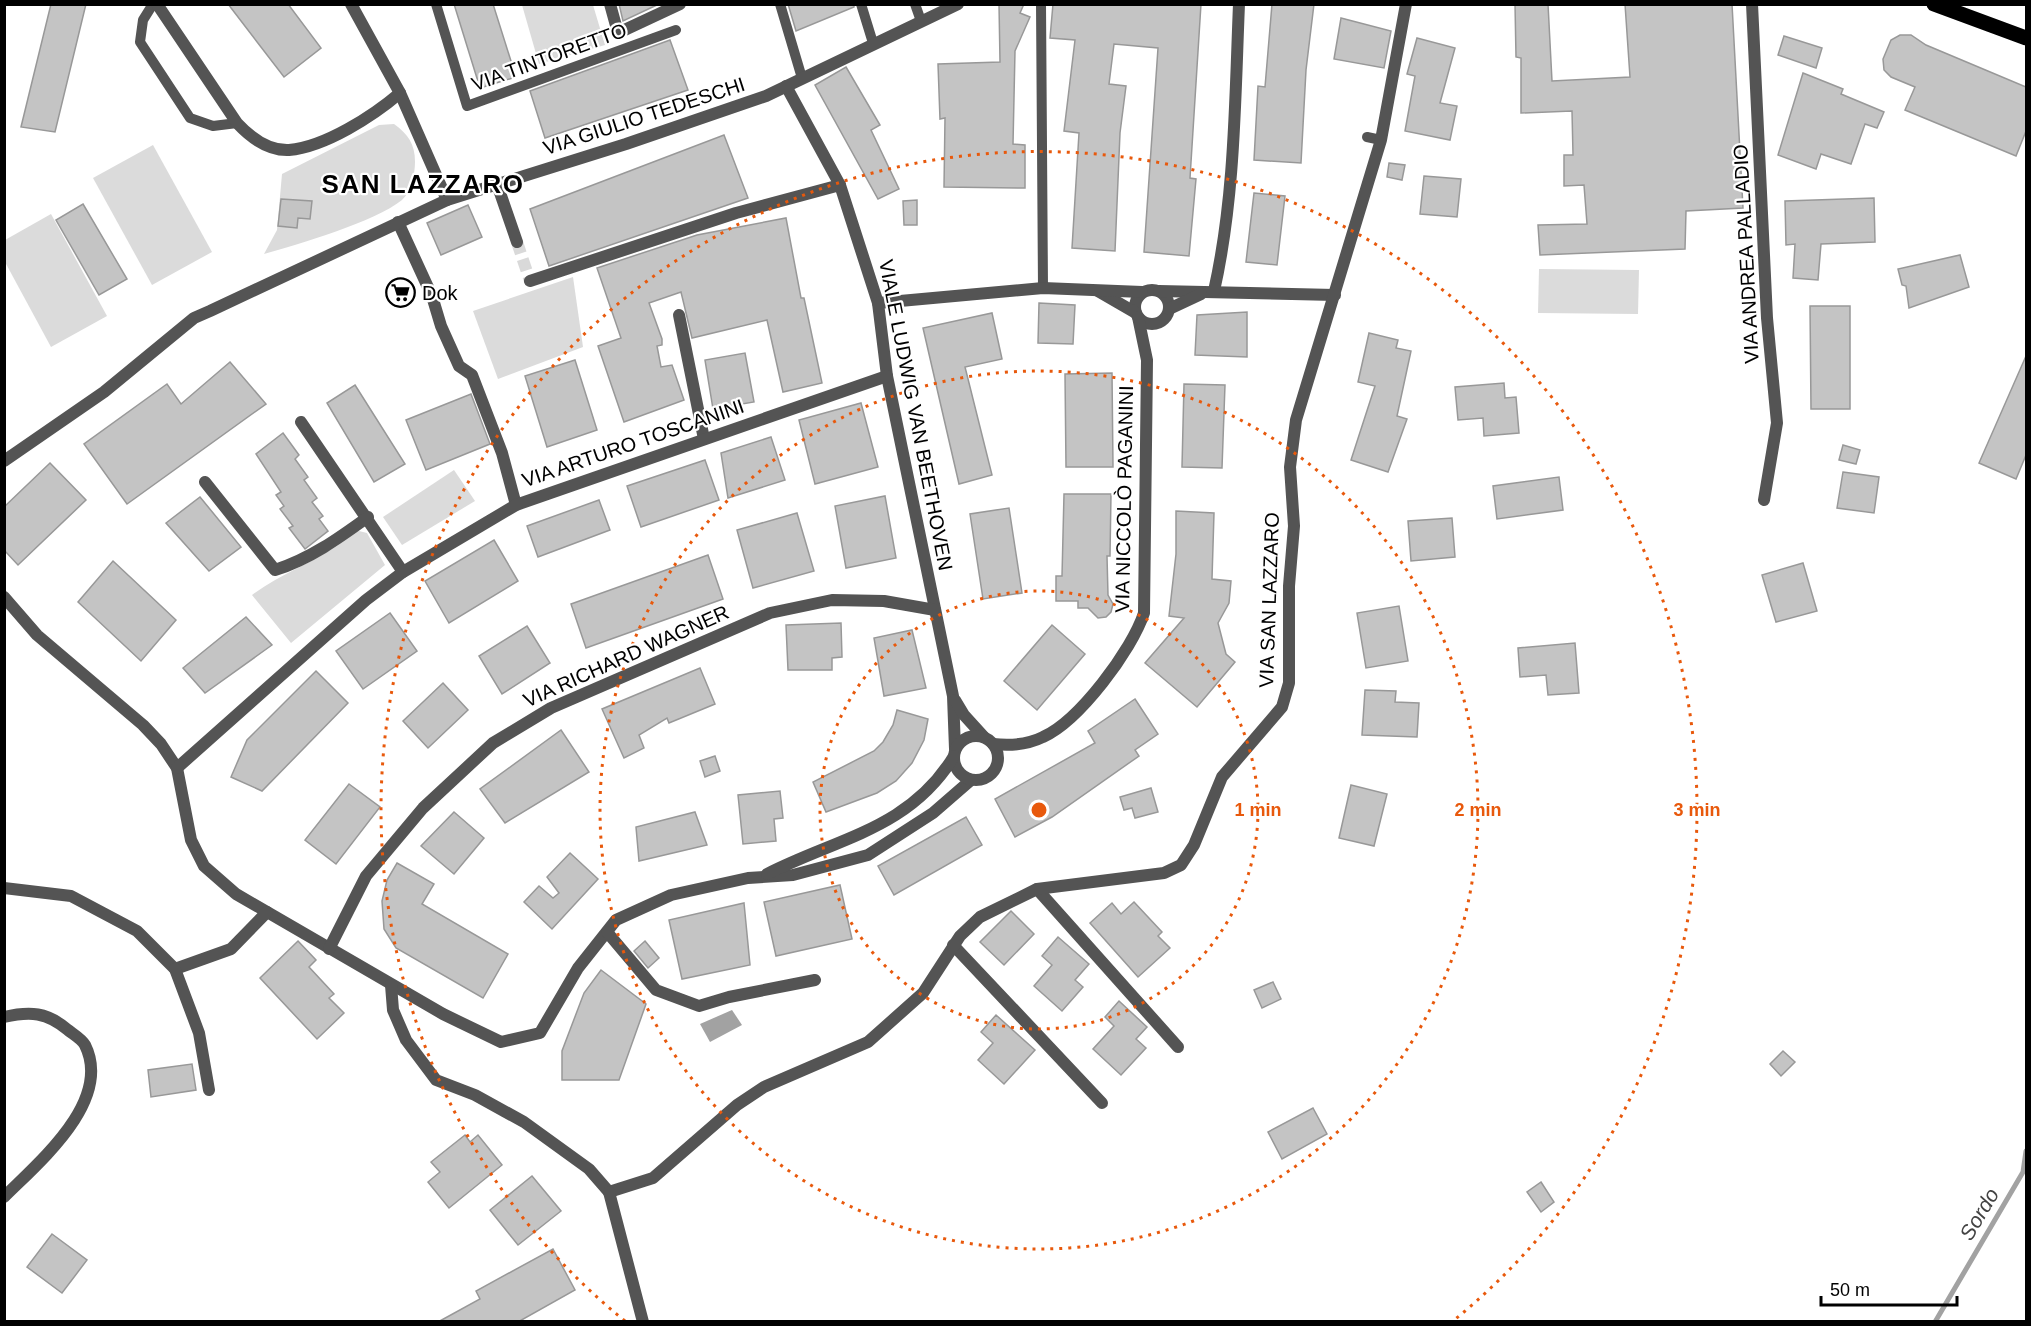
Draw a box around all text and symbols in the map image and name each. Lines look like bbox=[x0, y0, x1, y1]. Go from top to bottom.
street label: VIA TINTORETTO bbox=[468, 19, 630, 95]
street label: VIA GIULIO TEDESCHI bbox=[540, 73, 748, 159]
street label: VIA ANDREA PALLADIO bbox=[1729, 144, 1763, 364]
district label: SAN LAZZARO bbox=[322, 169, 524, 199]
street label: VIALE LUDWIG VAN BEETHOVEN bbox=[875, 258, 957, 572]
supermarket icon: Dok bbox=[385, 277, 417, 309]
place label: Dok bbox=[422, 282, 459, 304]
street label: VIA NICCOLÒ PAGANINI bbox=[1111, 385, 1137, 613]
street label: VIA ARTURO TOSCANINI bbox=[519, 395, 747, 491]
street label: VIA SAN LAZZARO bbox=[1255, 512, 1283, 688]
street label: VIA RICHARD WAGNER bbox=[520, 601, 732, 711]
centre of rings bbox=[1029, 800, 1049, 820]
text: 1 min bbox=[1234, 800, 1282, 820]
text: 2 min bbox=[1454, 800, 1502, 820]
text: 3 min bbox=[1673, 800, 1721, 820]
water label: Sordo bbox=[1955, 1184, 2003, 1244]
scale bar bbox=[1821, 1269, 1958, 1307]
text: 50 m bbox=[1830, 1280, 1870, 1300]

